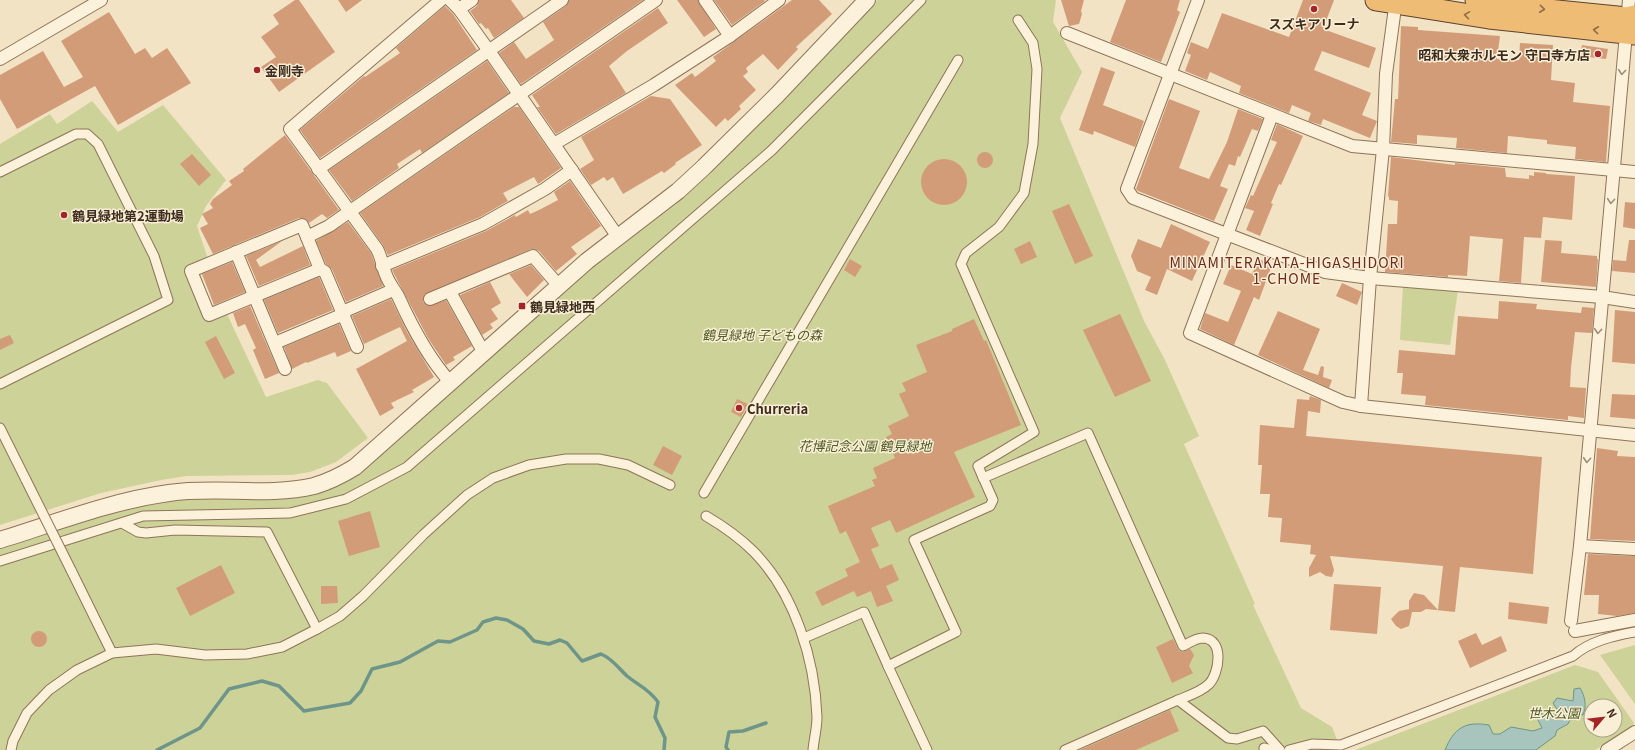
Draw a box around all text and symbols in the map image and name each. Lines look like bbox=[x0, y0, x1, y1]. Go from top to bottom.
marker: スズキアリーナ bbox=[1309, 4, 1319, 14]
one-way arrow bbox=[1539, 5, 1545, 14]
one-way arrow bbox=[1464, 11, 1470, 20]
place label: スズキアリーナ bbox=[1268, 14, 1360, 33]
one-way arrow bbox=[1593, 26, 1599, 35]
place label: 昭和大衆ホルモン 守口寺方店 bbox=[1418, 45, 1590, 64]
marker: 昭和大衆ホルモン 守口寺方店 bbox=[1593, 49, 1603, 59]
place label: 金剛寺 bbox=[265, 61, 304, 80]
marker: 金剛寺 bbox=[252, 65, 262, 75]
one-way arrow bbox=[1617, 69, 1626, 75]
one-way arrow bbox=[1606, 198, 1615, 204]
place label: 鶴見緑地第2運動場 bbox=[72, 206, 184, 225]
marker: 鶴見緑地第2運動場 bbox=[59, 210, 69, 220]
district label: MINAMITERAKATA-HIGASHIDORI 1-CHOME bbox=[1169, 252, 1405, 288]
place label: 鶴見緑地西 bbox=[530, 297, 595, 316]
marker: 鶴見緑地西 bbox=[517, 301, 527, 311]
park label: 鶴見緑地 子どもの森 bbox=[702, 325, 824, 344]
one-way arrow bbox=[1594, 328, 1603, 334]
place label: Churreria bbox=[747, 399, 808, 418]
marker: Churreria bbox=[734, 403, 744, 413]
park label: 花博記念公園 鶴見緑地 bbox=[799, 436, 933, 455]
one-way arrow bbox=[1582, 457, 1591, 463]
north arrow bbox=[1583, 698, 1623, 738]
park label: 世木公園 bbox=[1528, 703, 1582, 722]
text: N bbox=[1604, 705, 1622, 720]

